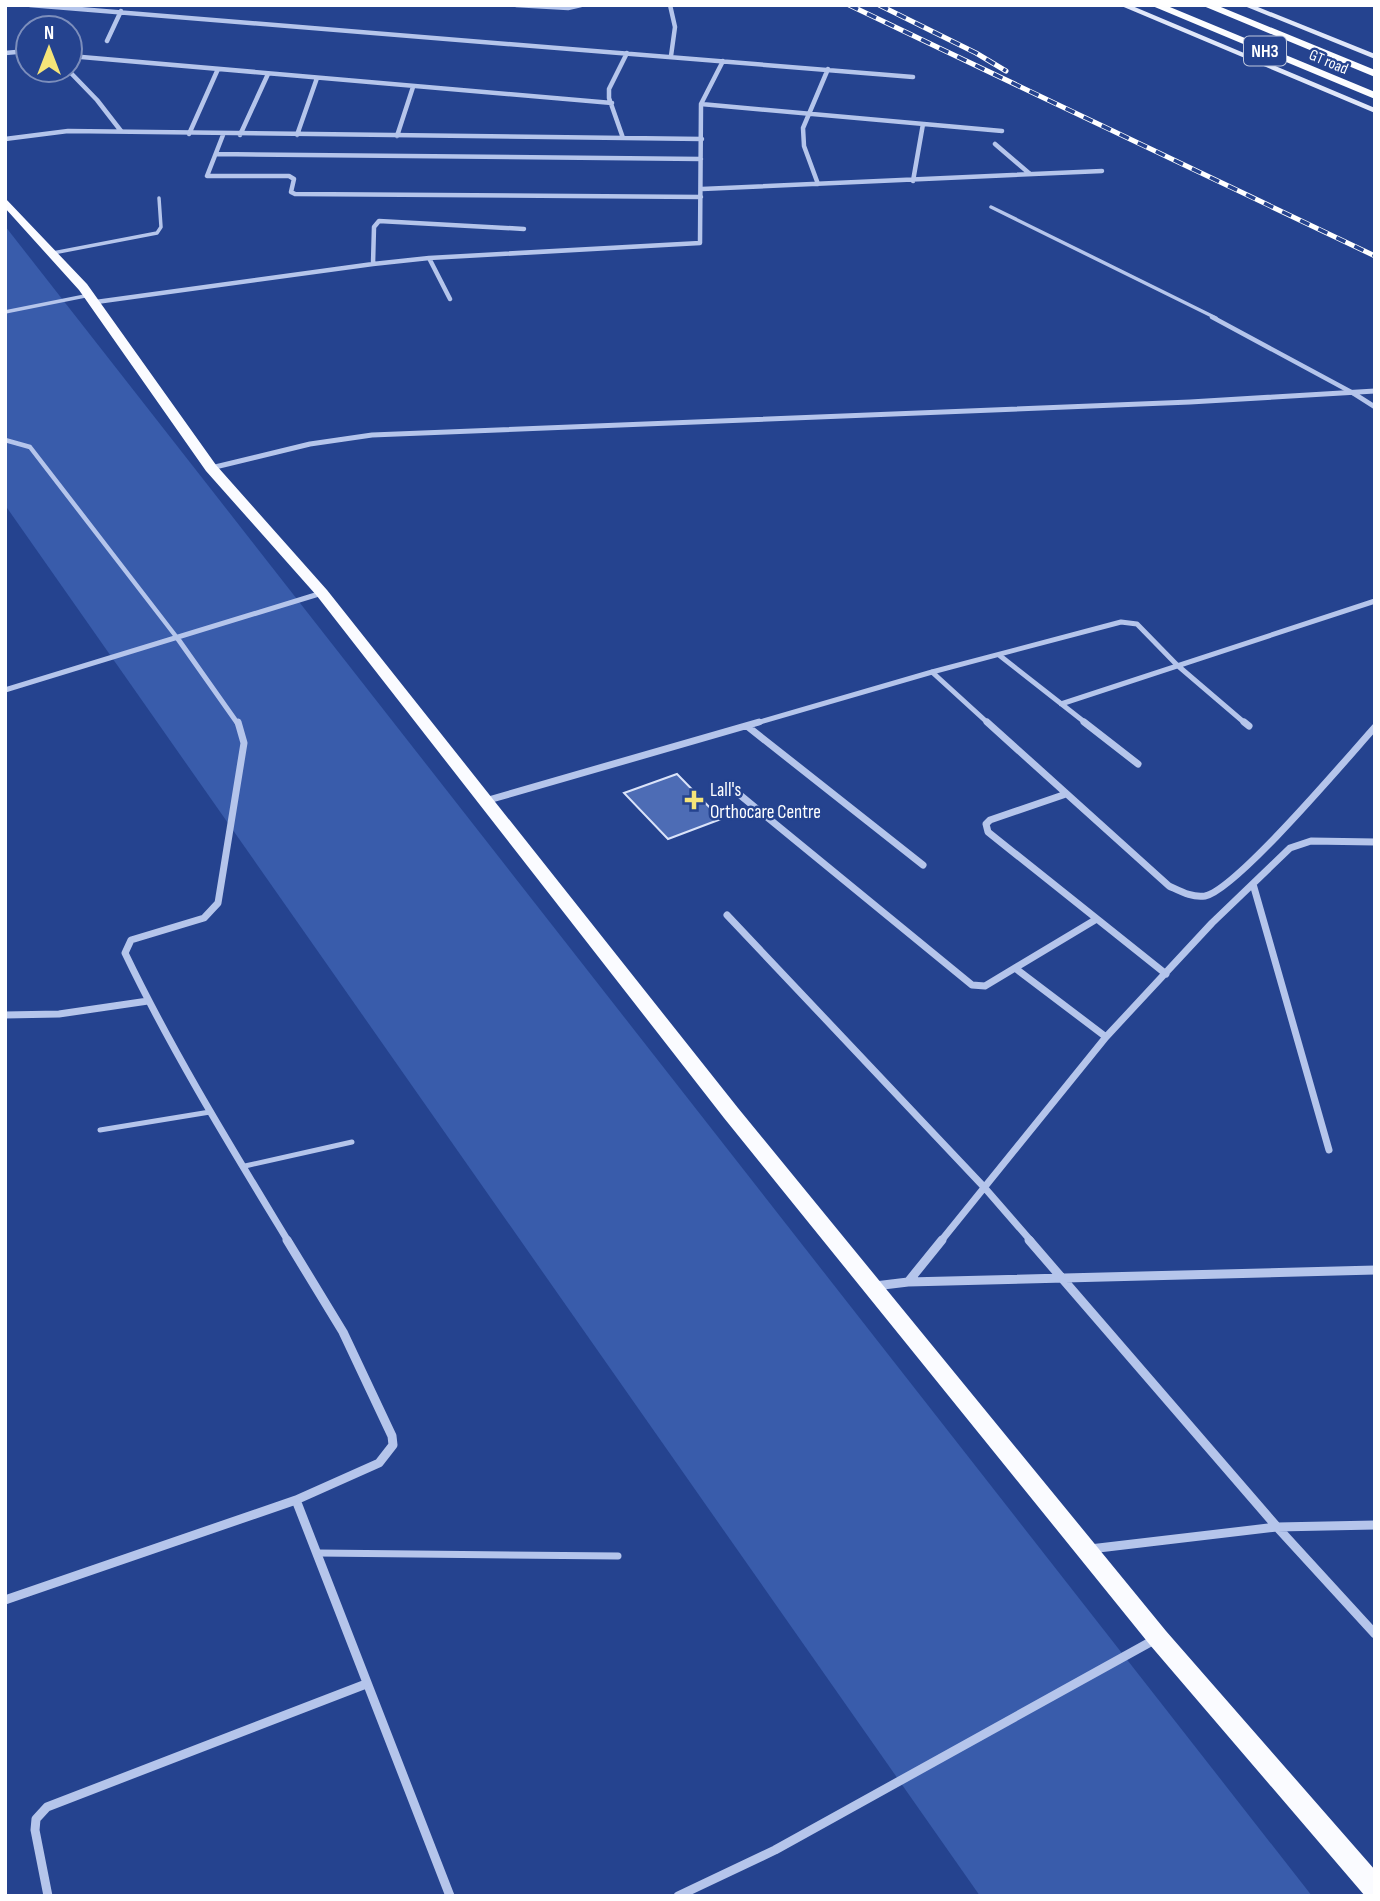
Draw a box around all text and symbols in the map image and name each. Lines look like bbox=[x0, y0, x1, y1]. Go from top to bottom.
north arrow bbox=[14, 14, 84, 84]
text: N bbox=[44, 22, 54, 45]
road number: NH3 bbox=[1244, 36, 1286, 66]
street label: GT road bbox=[1306, 46, 1351, 79]
place label: Lall's Orthocare Centre bbox=[710, 779, 821, 824]
marker: Lall's Orthocare Centre bbox=[684, 790, 704, 810]

